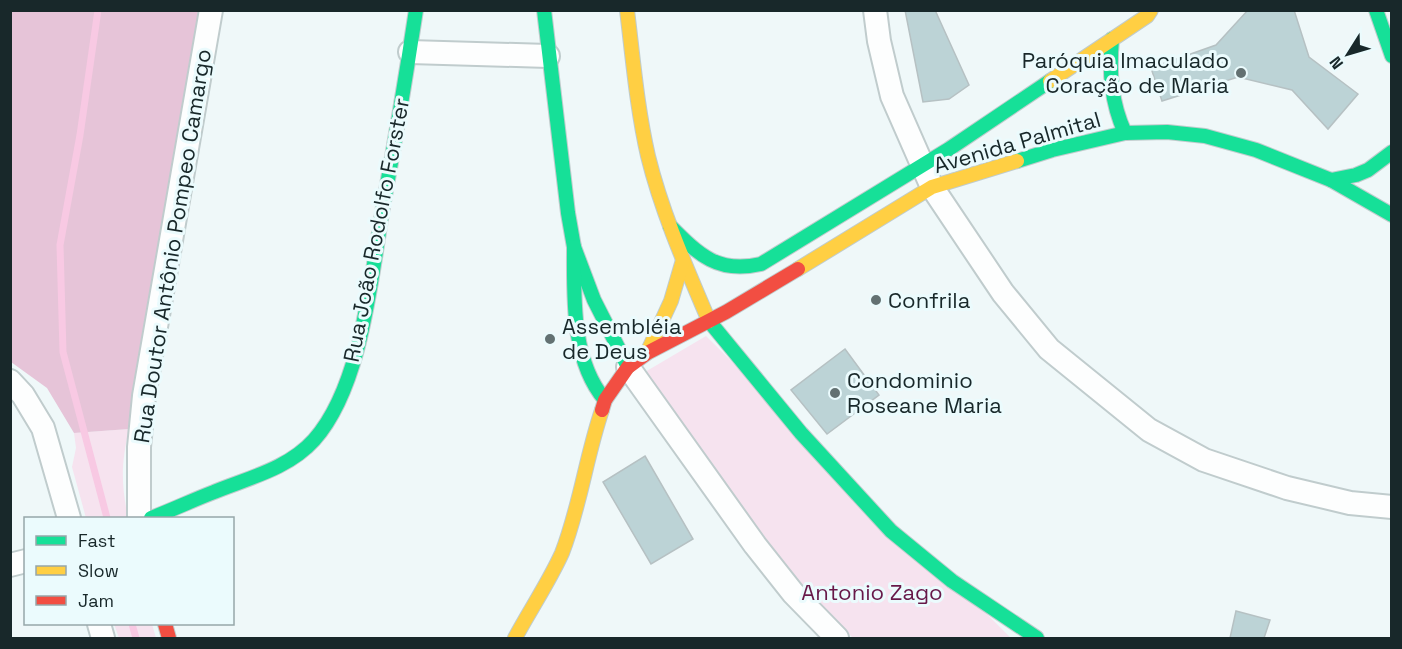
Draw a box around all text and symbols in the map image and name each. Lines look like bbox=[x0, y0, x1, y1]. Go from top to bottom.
north arrow bbox=[1318, 24, 1378, 84]
place label: Paróquia Imaculado Coração de Maria bbox=[1022, 46, 1229, 99]
street label: Rua Doutor Antônio Pompeo Camargo bbox=[127, 47, 217, 445]
text: N bbox=[1325, 52, 1348, 73]
marker: Paróquia Imaculado Coração de Maria bbox=[1234, 66, 1248, 80]
street label: Rua João Rodolfo Forster bbox=[337, 96, 415, 364]
street label: Avenida Palmital bbox=[930, 105, 1104, 179]
place label: Confrila bbox=[888, 286, 971, 314]
marker: Confrila bbox=[869, 293, 883, 307]
place label: Assembléia de Deus bbox=[562, 312, 682, 365]
marker: Assembléia de Deus bbox=[543, 332, 557, 346]
place label: Condominio Roseane Maria bbox=[847, 366, 1002, 419]
marker: Condominio Roseane Maria bbox=[828, 386, 842, 400]
legend bbox=[24, 517, 234, 625]
text: Fast bbox=[78, 529, 115, 552]
text: Slow bbox=[78, 559, 119, 582]
park label: Antonio Zago bbox=[801, 578, 943, 606]
text: Jam bbox=[78, 589, 114, 612]

